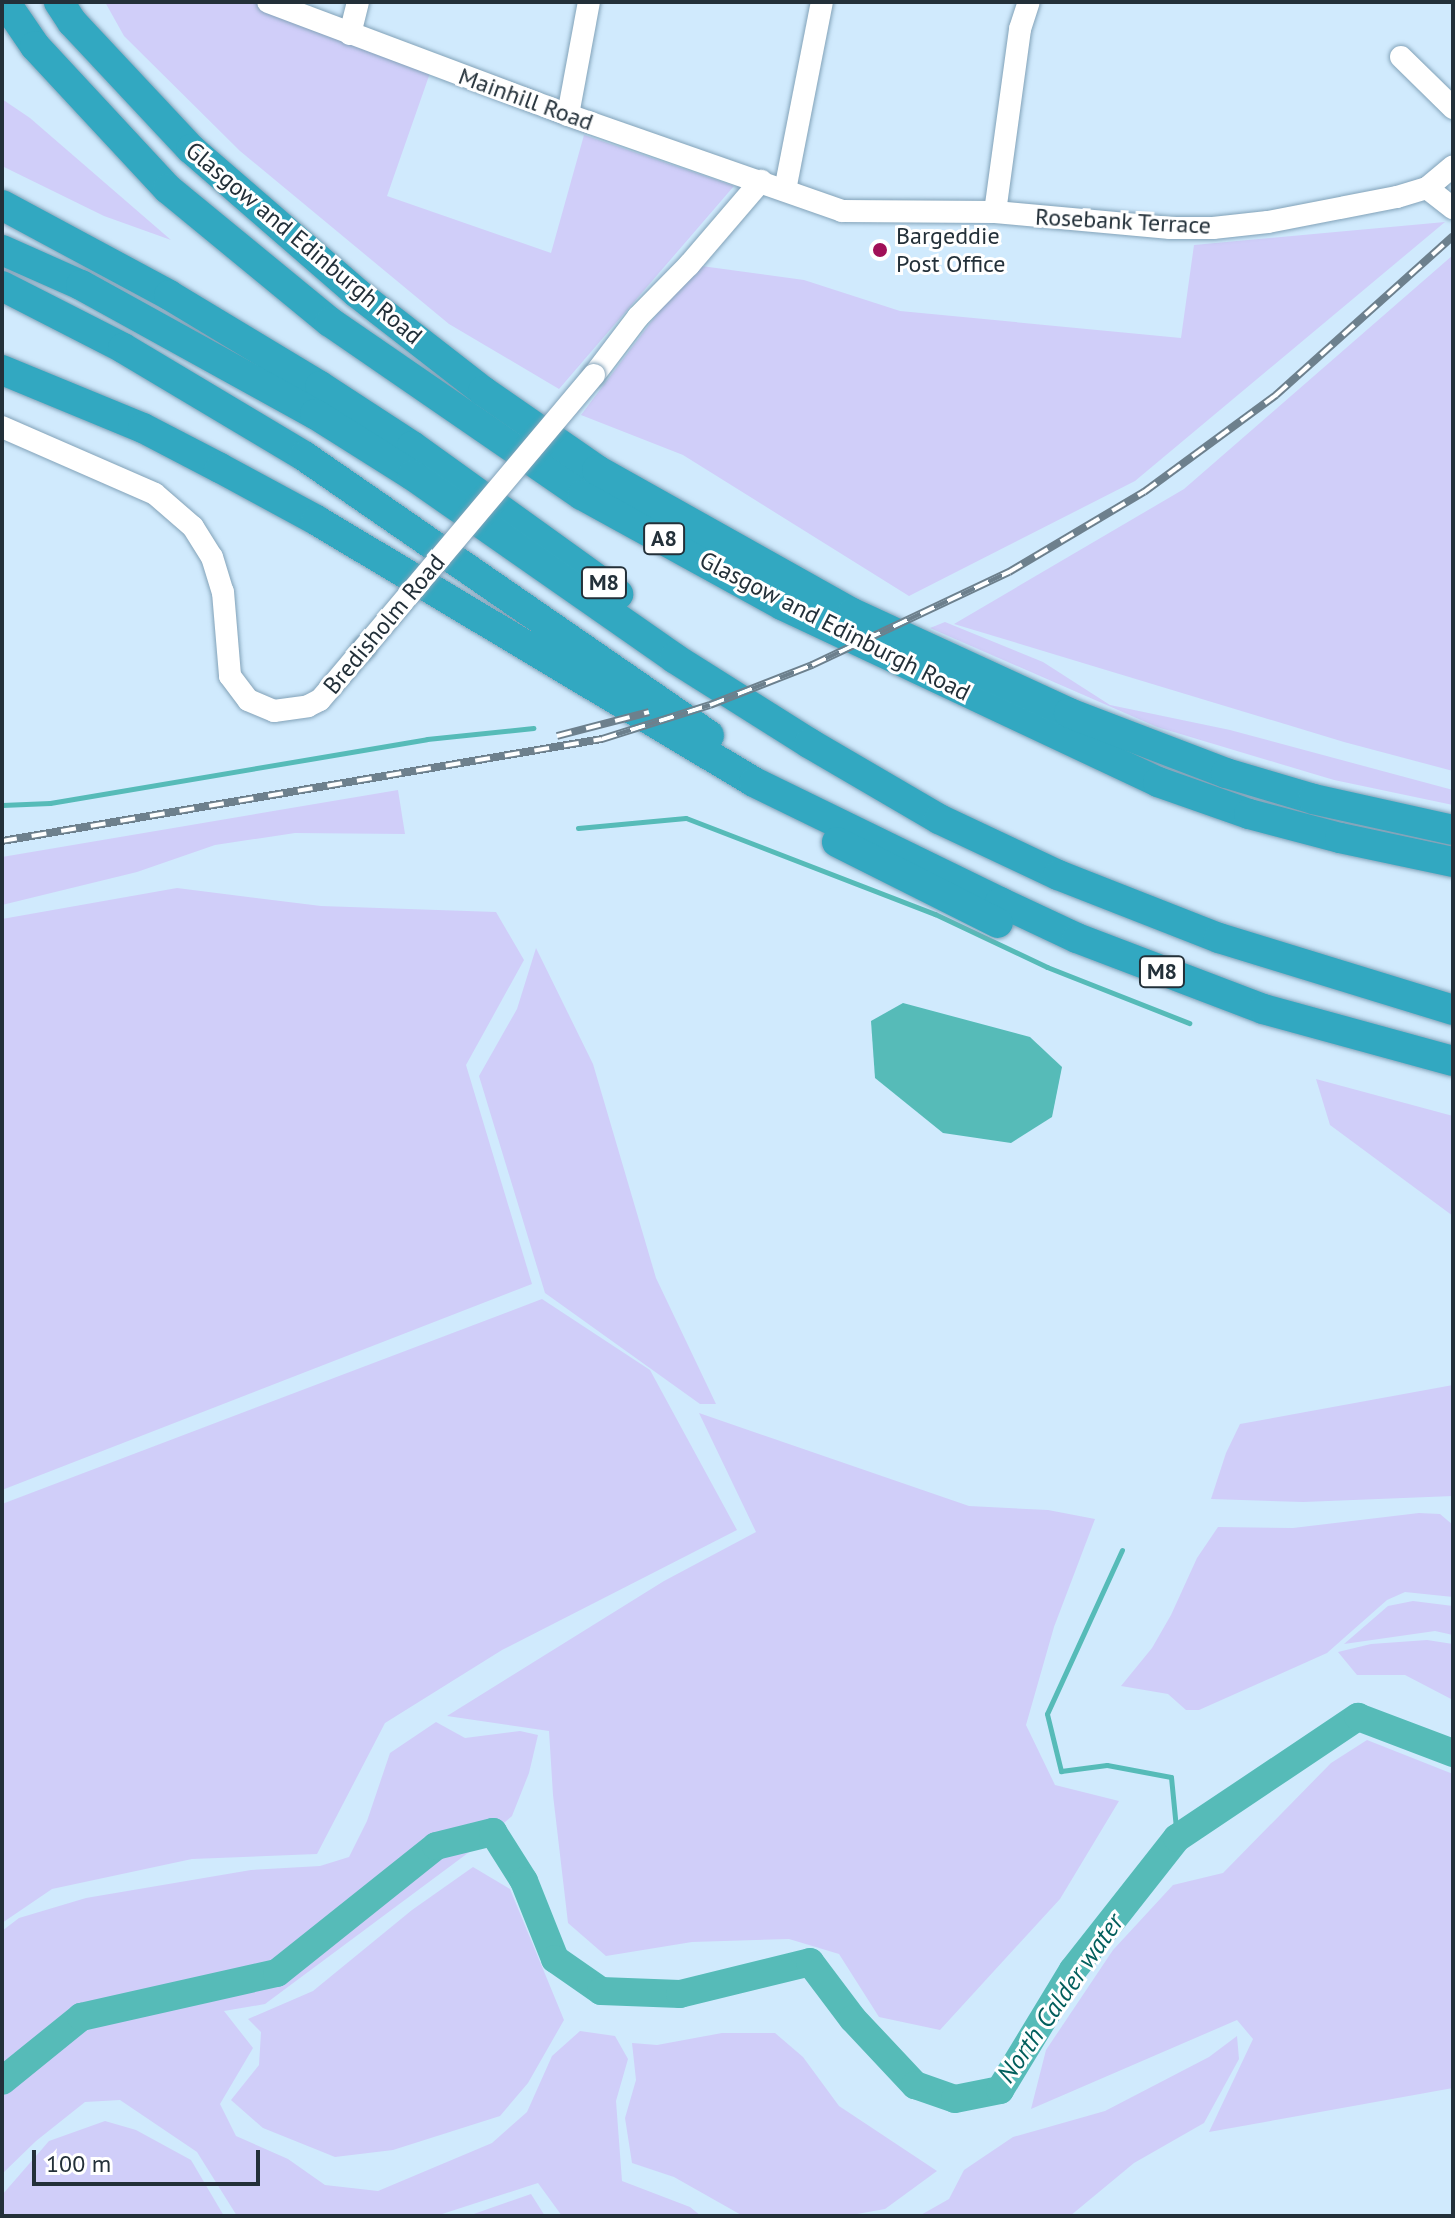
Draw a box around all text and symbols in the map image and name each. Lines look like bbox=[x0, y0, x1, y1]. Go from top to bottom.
street label: Mainhill Road bbox=[455, 61, 597, 137]
street label: Glasgow and Edinburgh Road bbox=[180, 135, 428, 351]
street label: Rosebank Terrace bbox=[1034, 202, 1212, 240]
place label: Bargeddie Post Office bbox=[896, 222, 1006, 278]
marker: Bargeddie Post Office bbox=[871, 241, 889, 259]
road number: A8 bbox=[642, 521, 686, 557]
street label: Glasgow and Edinburgh Road bbox=[695, 545, 975, 707]
street label: Bredisholm Road bbox=[317, 548, 451, 700]
road number: M8 bbox=[580, 565, 628, 601]
road number: M8 bbox=[1138, 954, 1186, 990]
water label: North Calder water bbox=[990, 1907, 1130, 2089]
scale bar bbox=[36, 2134, 264, 2184]
text: 100 m bbox=[46, 2148, 111, 2179]

